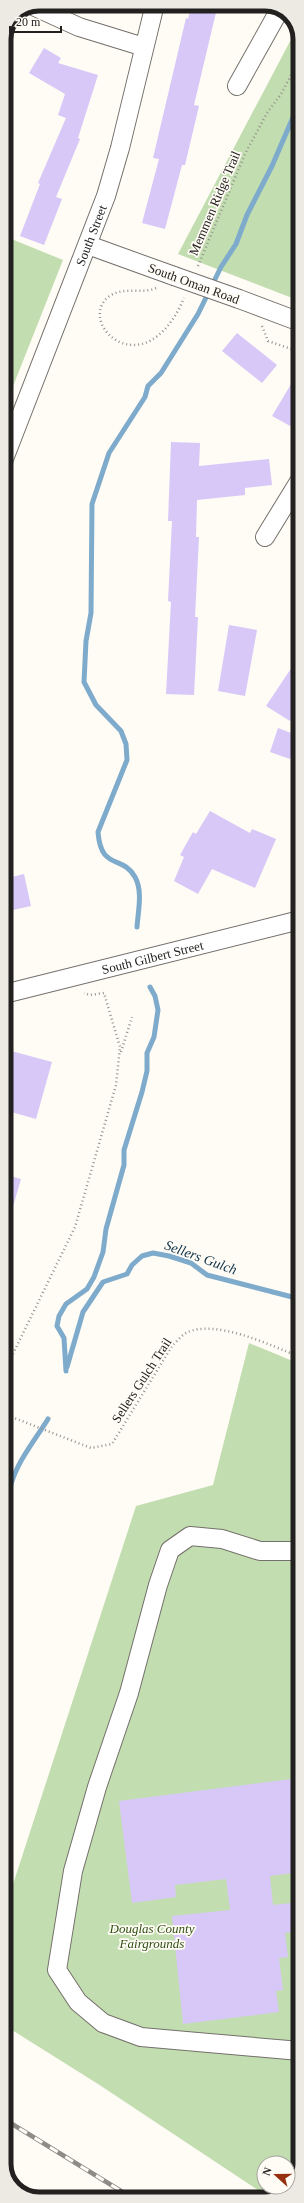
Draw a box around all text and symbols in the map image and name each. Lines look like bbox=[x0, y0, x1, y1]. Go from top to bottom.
scale bar bbox=[10, 8, 61, 34]
text: 20 m bbox=[16, 15, 41, 29]
street label: Memmen Ridge Trail bbox=[186, 148, 243, 258]
street label: South Street bbox=[73, 203, 110, 268]
street label: South Oman Road bbox=[146, 260, 242, 307]
street label: South Gilbert Street bbox=[100, 937, 205, 977]
water label: Sellers Gulch bbox=[163, 1237, 239, 1277]
street label: Sellers Gulch Trail bbox=[108, 1335, 175, 1426]
park label: Douglas County Fairgrounds bbox=[109, 1921, 195, 1951]
north arrow bbox=[256, 2155, 296, 2195]
text: N bbox=[260, 2166, 274, 2177]

